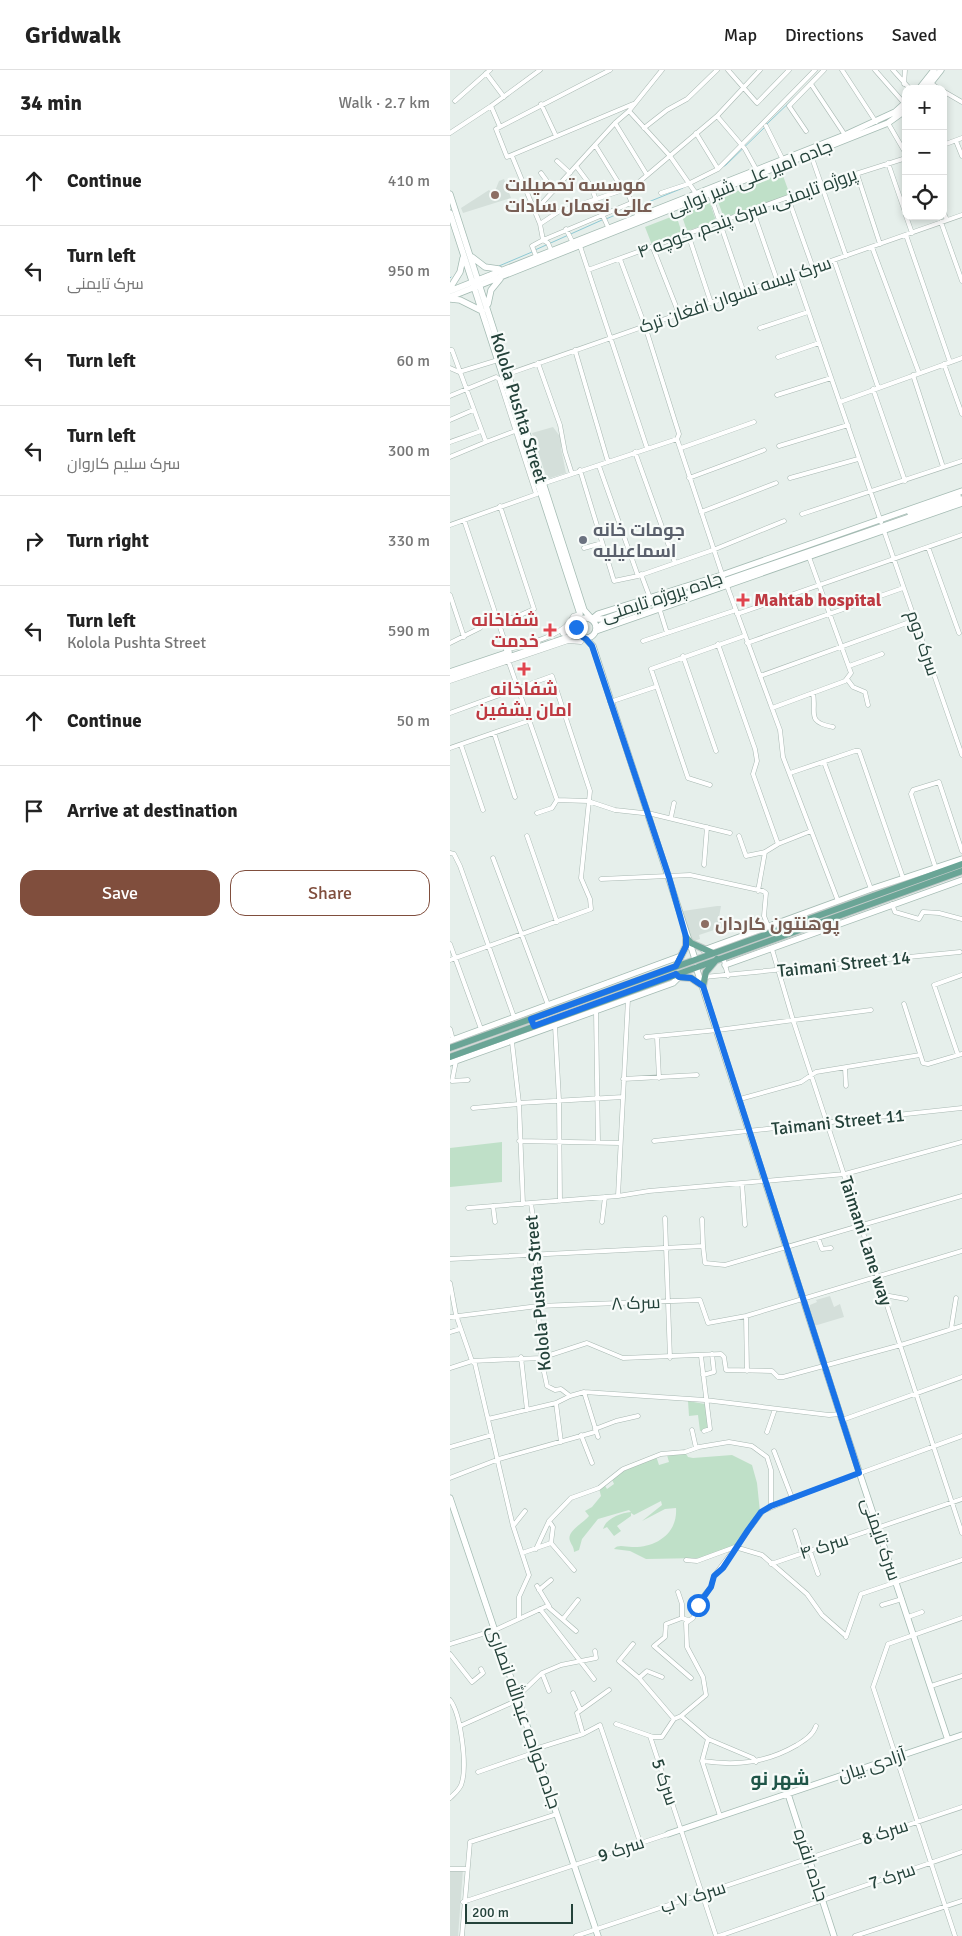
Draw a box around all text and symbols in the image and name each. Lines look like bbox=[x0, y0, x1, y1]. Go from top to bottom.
text: Gridwalk bbox=[25, 20, 121, 50]
text: Map bbox=[724, 24, 757, 46]
text: Directions bbox=[785, 24, 864, 46]
text: Saved bbox=[892, 24, 937, 46]
map controls bbox=[902, 85, 947, 220]
button: + bbox=[902, 85, 947, 130]
text: 34 min bbox=[20, 90, 82, 116]
text: Walk · 2.7 km bbox=[338, 93, 430, 113]
button: − bbox=[902, 130, 947, 175]
street label: جاده امیر علی شیر نوایی bbox=[664, 135, 836, 221]
street label: پروژه تایمنی، سرک پنجم، کوچه ۴ bbox=[634, 163, 860, 264]
icon: ahead bbox=[20, 167, 48, 195]
text: Continue bbox=[67, 169, 142, 193]
text: 410 m bbox=[388, 171, 430, 191]
place label: موسسه تحصیلات عالی نعمان سادات bbox=[505, 174, 653, 217]
button: locate bbox=[902, 175, 947, 220]
marker: موسسه تحصیلات عالی نعمان سادات bbox=[489, 189, 501, 201]
text: Turn left bbox=[67, 244, 136, 268]
street label: سرک لیسه نسوان افغان‌ ترک bbox=[636, 252, 834, 338]
icon: left bbox=[20, 257, 48, 285]
text: 950 m bbox=[388, 261, 430, 281]
text: سرک تایمنی bbox=[67, 274, 144, 294]
street label: Kolola Pushta Street bbox=[486, 330, 552, 486]
icon: left bbox=[20, 347, 48, 375]
text: Turn left bbox=[67, 349, 136, 373]
text: 60 m bbox=[396, 351, 430, 371]
text: Turn left bbox=[67, 424, 136, 448]
icon: left bbox=[20, 437, 48, 465]
text: 300 m bbox=[388, 441, 430, 461]
text: سرک سلیم کاروان bbox=[67, 454, 180, 474]
place label: جومات خانه اسماعيليه bbox=[593, 519, 685, 562]
icon: right bbox=[20, 527, 48, 555]
text: Turn right bbox=[67, 529, 149, 553]
text: 330 m bbox=[388, 531, 430, 551]
marker: جومات خانه اسماعيليه bbox=[577, 534, 589, 546]
street label: جاده پروژه تایمنی bbox=[599, 567, 726, 628]
place label: Mahtab hospital bbox=[754, 589, 882, 611]
marker: Mahtab hospital bbox=[736, 593, 750, 607]
street label: سرک دوم bbox=[901, 607, 944, 679]
text: Turn left bbox=[67, 609, 136, 633]
place label: شفاخانه خدمت bbox=[471, 609, 539, 652]
route end bbox=[565, 616, 588, 639]
icon: left bbox=[20, 617, 48, 645]
text: 590 m bbox=[388, 621, 430, 641]
marker: شفاخانه خدمت bbox=[543, 623, 557, 637]
text: Kolola Pushta Street bbox=[67, 633, 206, 653]
marker: شفاخانه امان یشفین bbox=[517, 662, 531, 676]
place label: شفاخانه امان یشفین bbox=[476, 678, 572, 721]
icon: ahead bbox=[20, 707, 48, 735]
text: Continue bbox=[67, 709, 142, 733]
text: 50 m bbox=[396, 711, 430, 731]
icon: arrive bbox=[20, 797, 48, 825]
text: Arrive at destination bbox=[67, 799, 238, 823]
button: Save bbox=[20, 870, 220, 916]
button: Share bbox=[230, 870, 430, 916]
place label: پوهنتون کاردان bbox=[715, 913, 840, 936]
marker: پوهنتون کاردان bbox=[699, 918, 711, 930]
street label: Taimani Street 14 bbox=[776, 946, 912, 982]
street label: Taimani Street 11 bbox=[770, 1104, 906, 1140]
street label: Taimani Lane way bbox=[835, 1173, 897, 1309]
street label: Kolola Pushta Street bbox=[520, 1214, 556, 1372]
street label: سرک ۸ bbox=[611, 1291, 661, 1315]
street label: سرک تایمنی bbox=[857, 1495, 905, 1583]
street label: سرک ۴ bbox=[797, 1528, 851, 1564]
route start bbox=[687, 1594, 710, 1617]
street label: جاده خواجه عبدالله انصاری bbox=[482, 1622, 567, 1812]
street label: آزادی بیان bbox=[835, 1744, 909, 1786]
street label: سرک 5 bbox=[647, 1756, 683, 1808]
district label: شهر نو bbox=[750, 1767, 810, 1791]
street label: سرک 8 bbox=[859, 1814, 911, 1850]
street label: جاده انقره bbox=[789, 1826, 833, 1904]
street label: سرک 9 bbox=[595, 1831, 647, 1867]
street label: سرک 7 bbox=[866, 1858, 918, 1894]
street label: سرک ۷ ب bbox=[658, 1876, 728, 1918]
scale bar bbox=[465, 1901, 572, 1924]
text: 200 m bbox=[472, 1904, 509, 1921]

